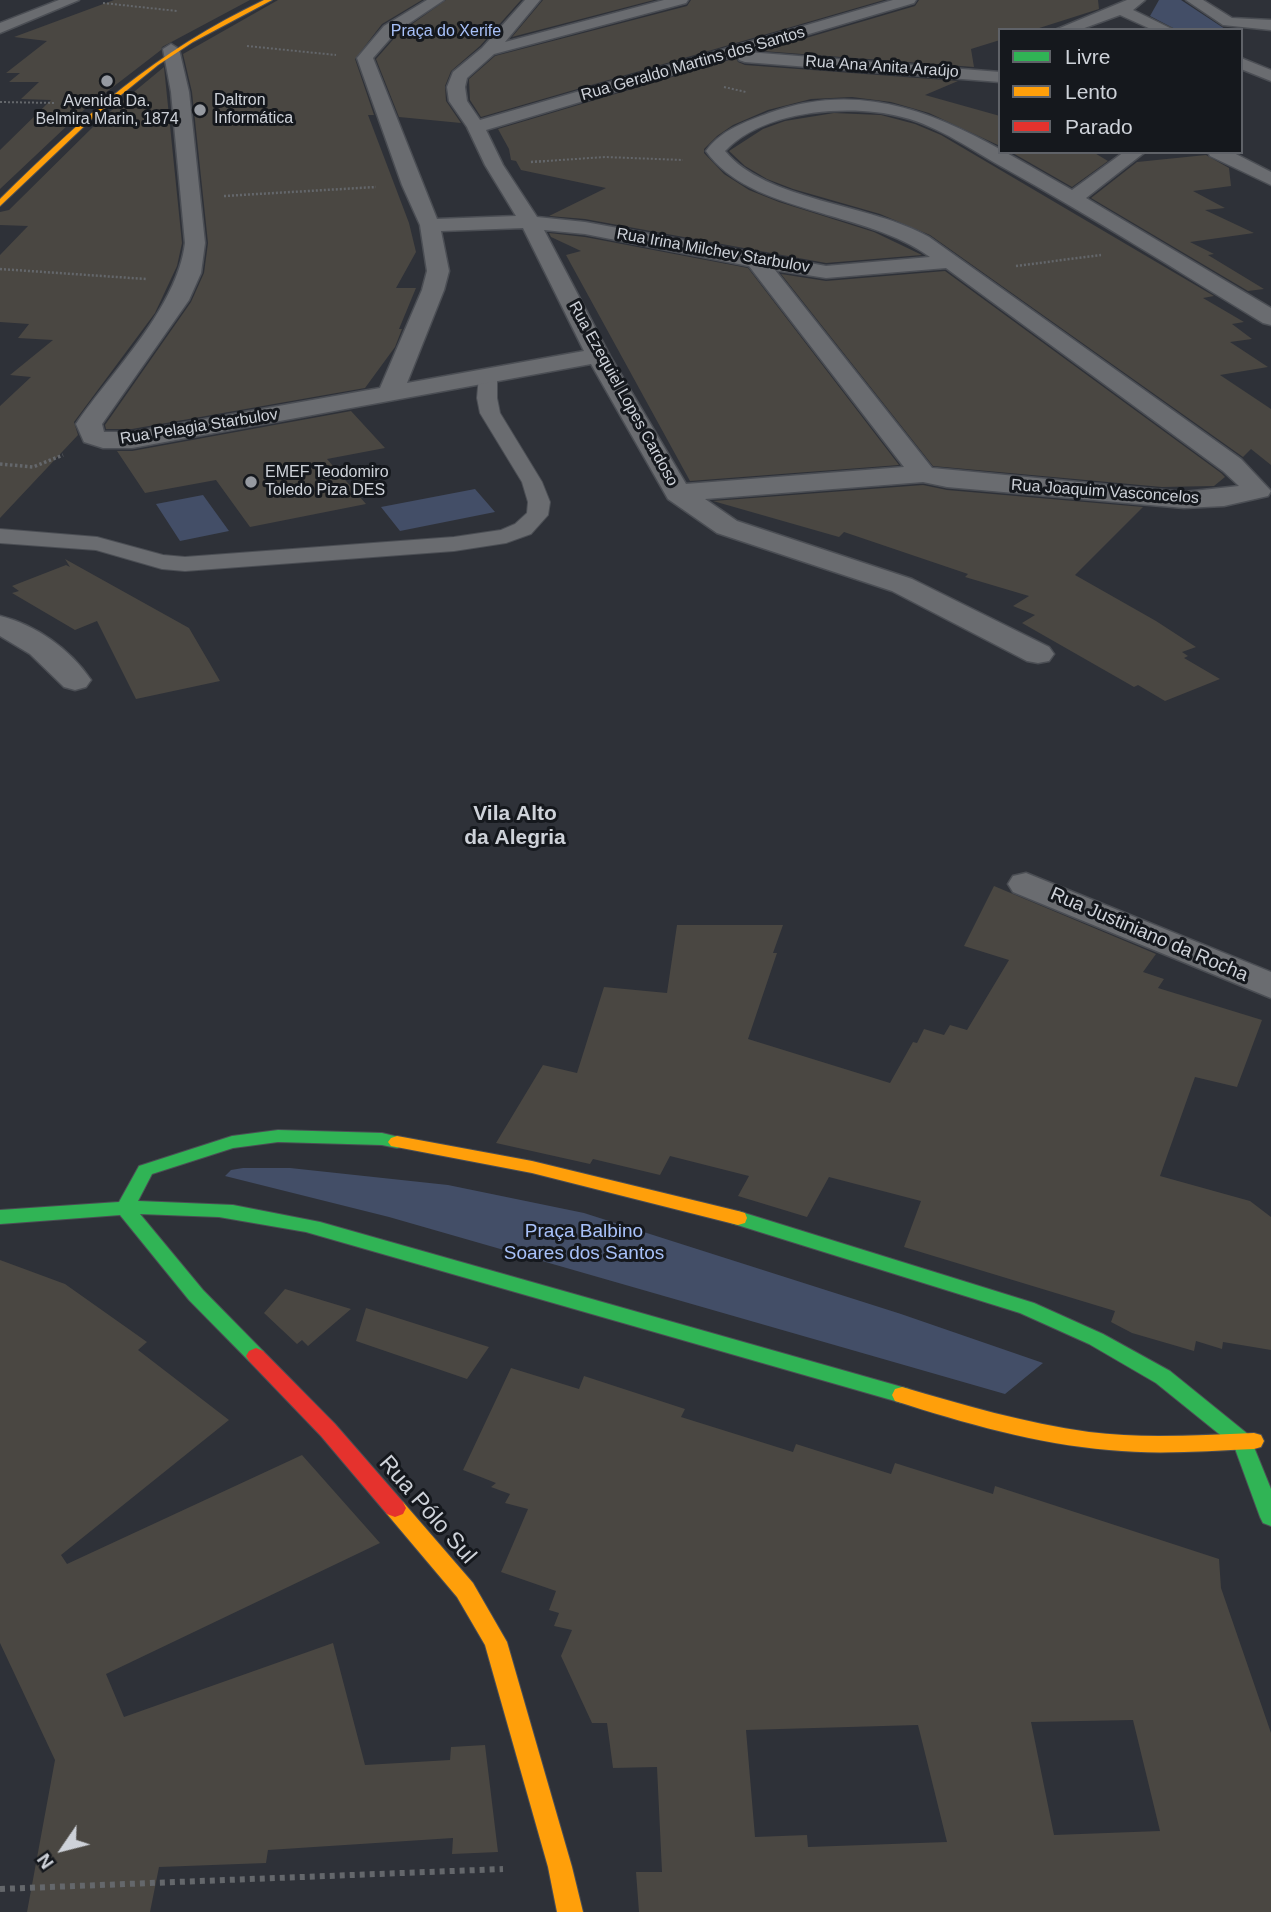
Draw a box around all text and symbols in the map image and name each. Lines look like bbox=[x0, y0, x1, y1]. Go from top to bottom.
park label: Praça do Xerife bbox=[391, 22, 501, 42]
street label: Rua Geraldo Martins dos Santos bbox=[579, 23, 807, 105]
legend bbox=[998, 28, 1243, 154]
text: Livre bbox=[1065, 45, 1111, 68]
street label: Rua Ana Anita Araújo bbox=[805, 52, 959, 82]
marker: Avenida Da. Belmira Marin, 1874 bbox=[99, 73, 115, 89]
text: Lento bbox=[1065, 80, 1118, 103]
place label: Daltron Informática bbox=[214, 91, 293, 129]
place label: Avenida Da. Belmira Marin, 1874 bbox=[35, 92, 179, 130]
marker: Daltron Informática bbox=[192, 102, 208, 118]
text: Parado bbox=[1065, 115, 1133, 138]
street label: Rua Irina Milchev Starbulov bbox=[615, 225, 811, 277]
street label: Rua Ezequiel Lopes Cardoso bbox=[564, 298, 682, 490]
street label: Rua Pelagia Starbulov bbox=[119, 405, 279, 449]
place label: EMEF Teodomiro Toledo Piza DES bbox=[265, 463, 389, 501]
marker: EMEF Teodomiro Toledo Piza DES bbox=[243, 474, 259, 490]
street label: Rua Joaquim Vasconcelos bbox=[1010, 476, 1200, 508]
district label: Vila Alto da Alegria bbox=[464, 801, 566, 851]
street label: Rua Justiniano da Rocha bbox=[1047, 883, 1251, 987]
park label: Praça Balbino Soares dos Santos bbox=[504, 1221, 664, 1265]
street label: Rua Pólo Sul bbox=[373, 1450, 481, 1570]
north arrow bbox=[28, 1814, 98, 1884]
text: N bbox=[33, 1850, 58, 1873]

